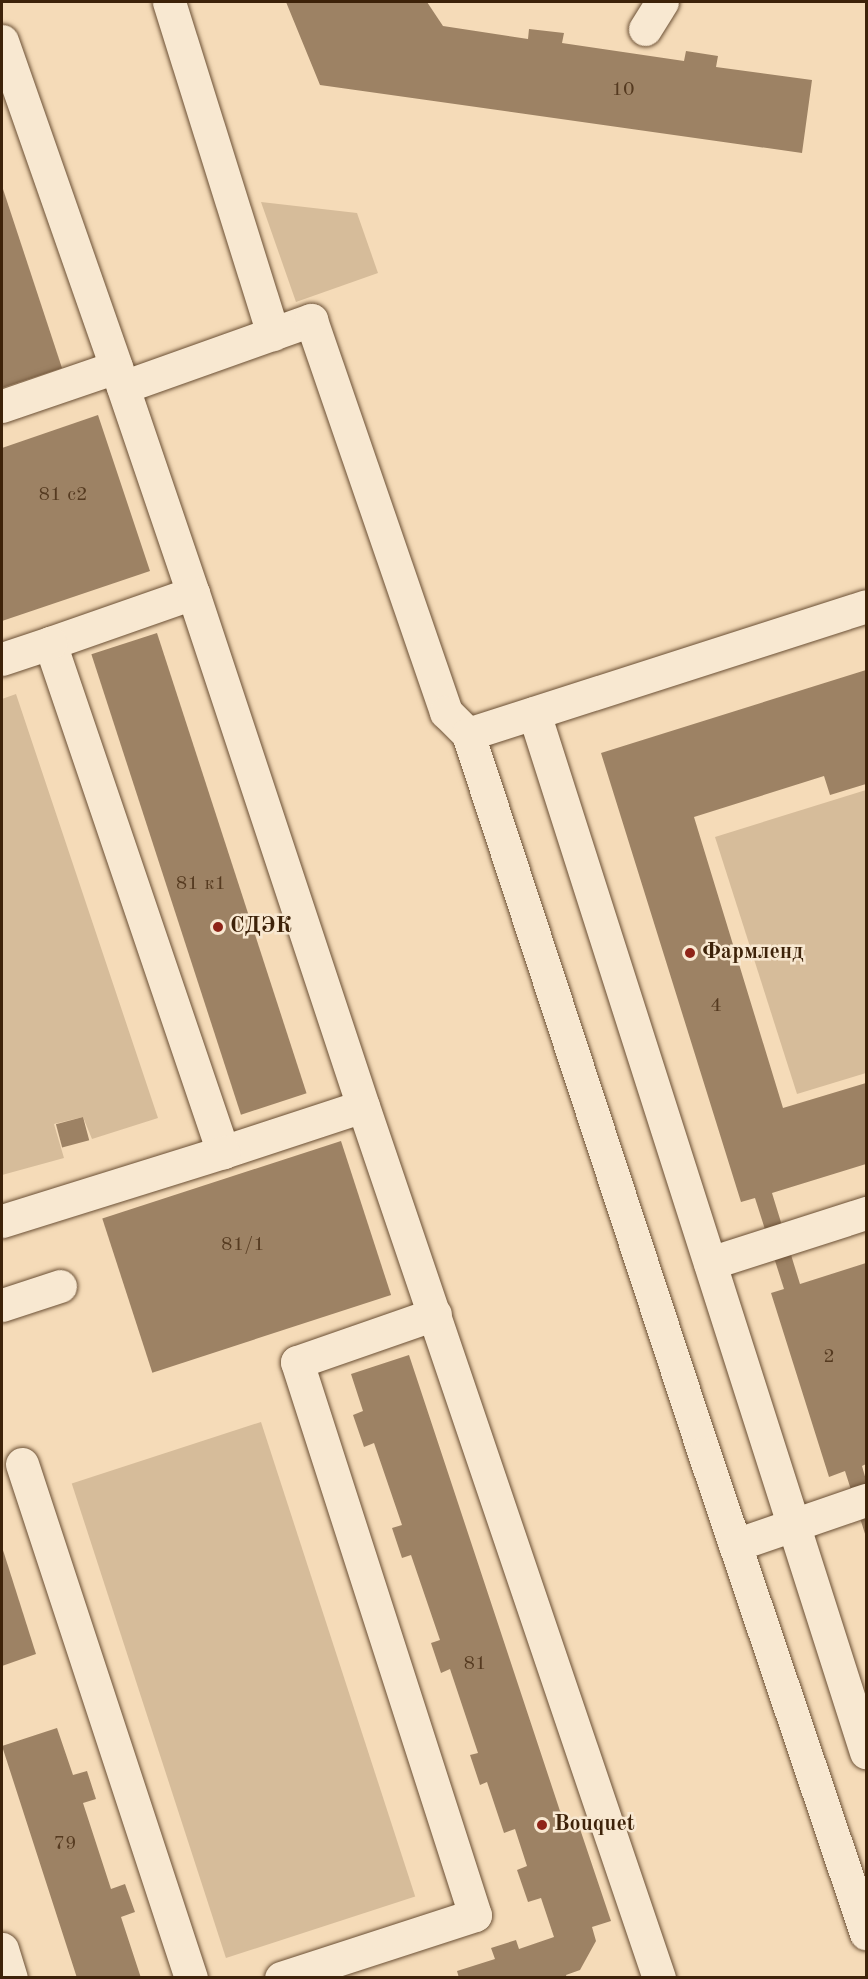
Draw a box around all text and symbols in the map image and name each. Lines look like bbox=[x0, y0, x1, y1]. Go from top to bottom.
house number: 10 bbox=[611, 78, 635, 102]
house number: 81 с2 bbox=[38, 483, 88, 507]
house number: 81 к1 bbox=[176, 872, 226, 896]
place label: СДЭК bbox=[230, 914, 292, 940]
marker: СДЭК bbox=[211, 920, 225, 934]
place label: Фармленд bbox=[702, 940, 804, 966]
marker: Фармленд bbox=[683, 946, 697, 960]
house number: 4 bbox=[710, 994, 722, 1018]
house number: 81/1 bbox=[221, 1233, 265, 1257]
house number: 2 bbox=[823, 1345, 835, 1369]
house number: 81 bbox=[463, 1652, 487, 1676]
place label: Bouquet bbox=[554, 1812, 635, 1838]
marker: Bouquet bbox=[535, 1818, 549, 1832]
house number: 79 bbox=[53, 1832, 77, 1856]

